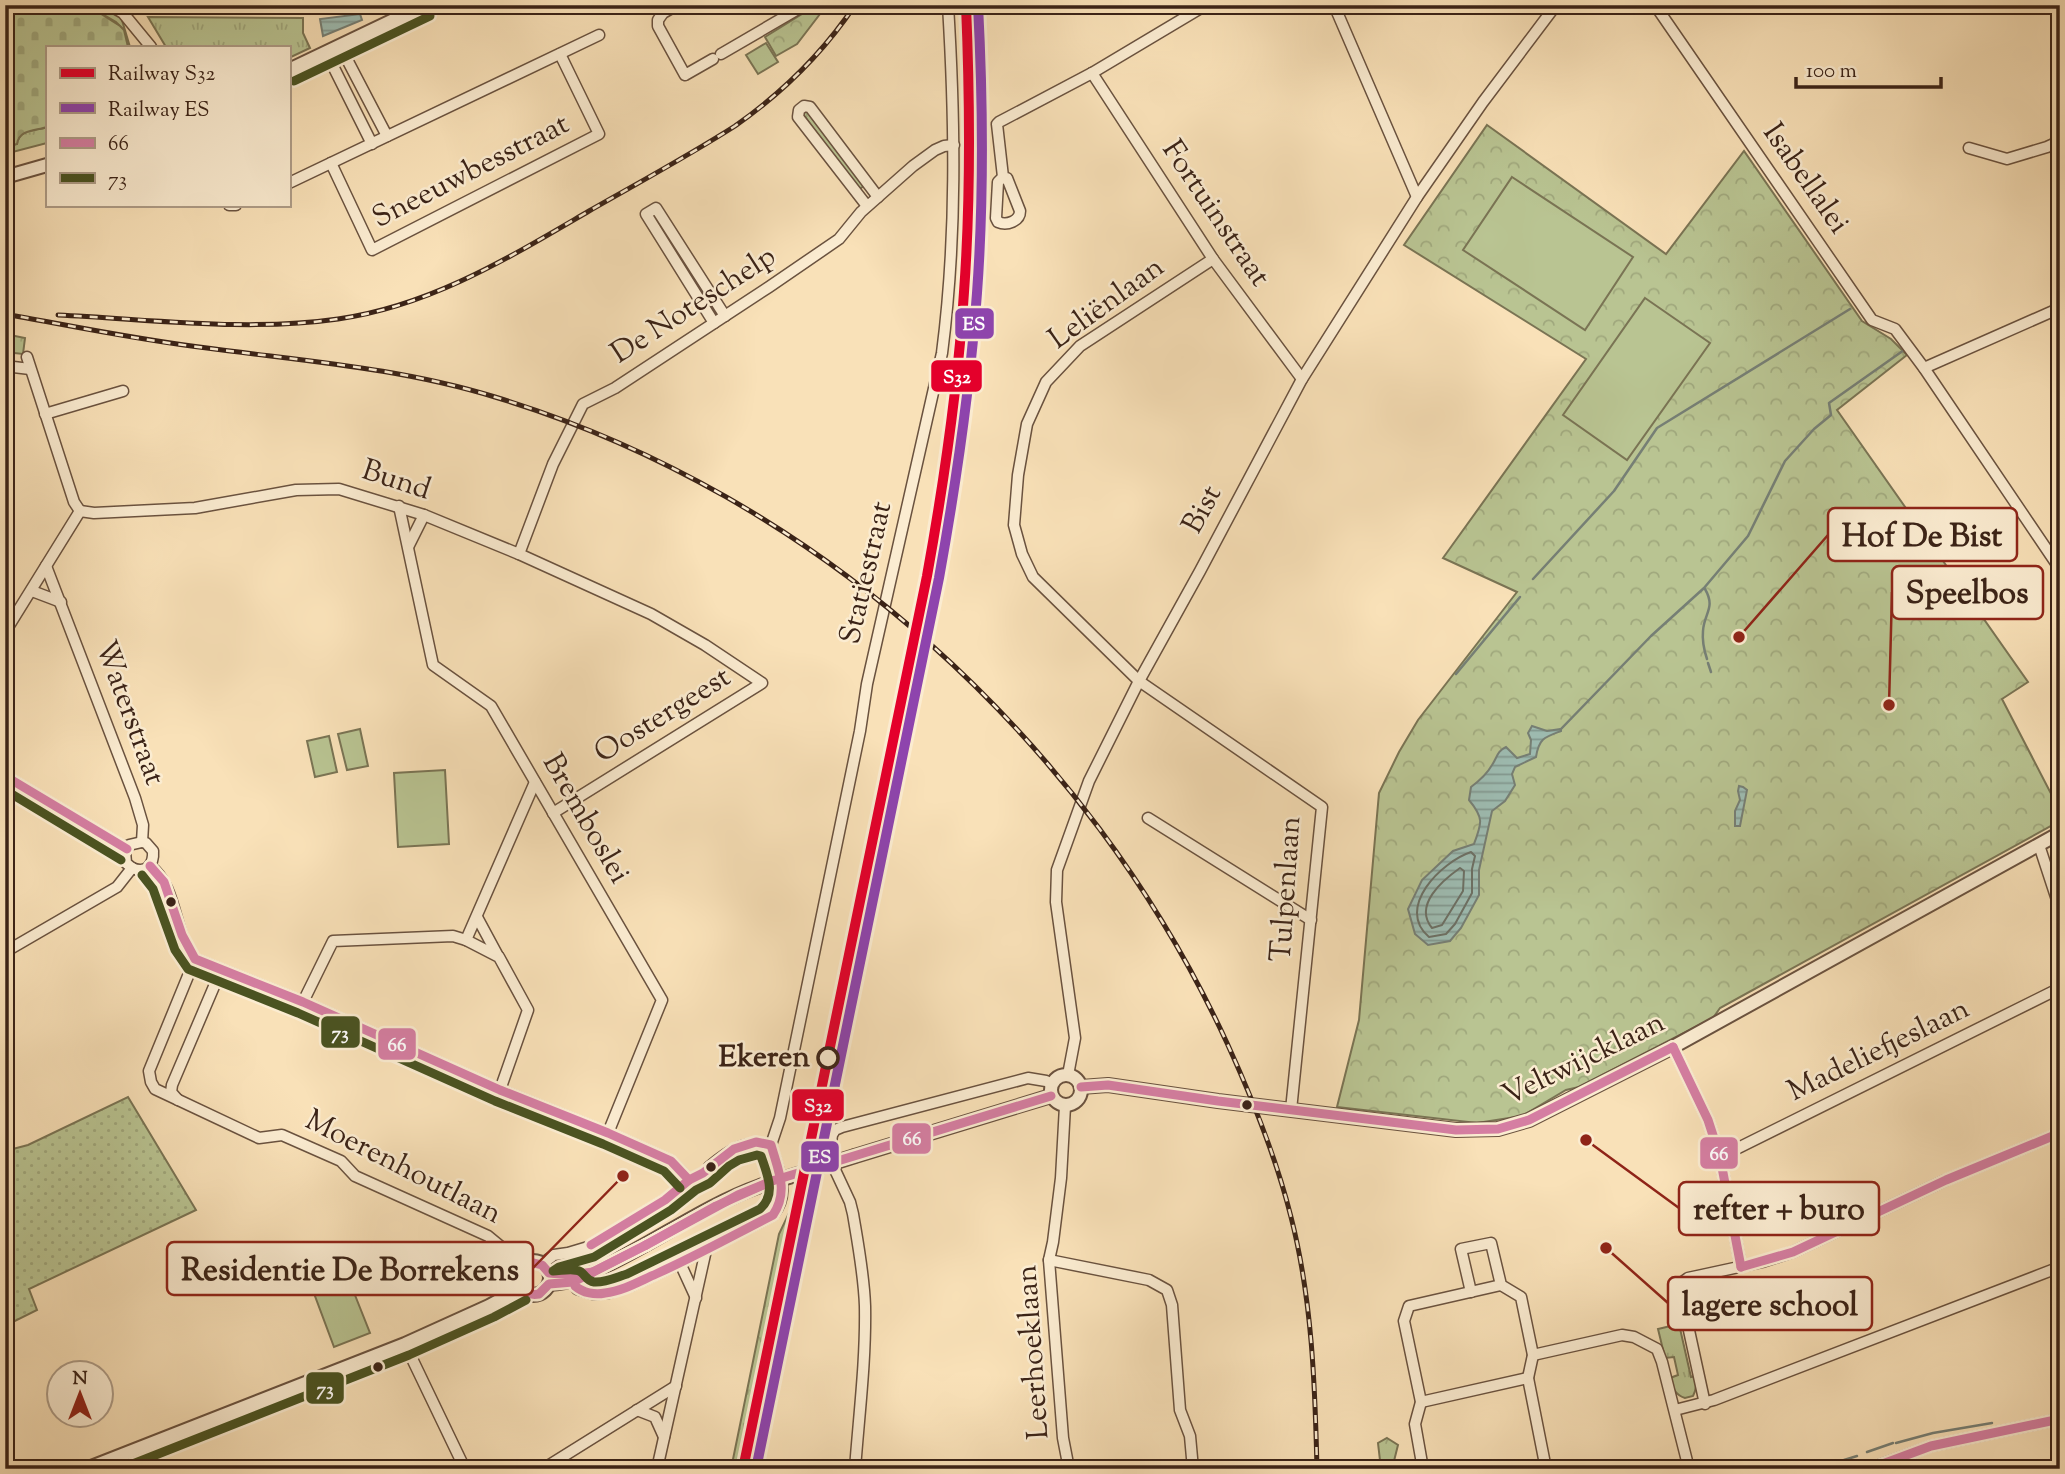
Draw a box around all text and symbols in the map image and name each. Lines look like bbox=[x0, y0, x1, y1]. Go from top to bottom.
legend bbox=[46, 46, 290, 206]
scale bar bbox=[1796, 46, 1941, 90]
text: 100 m bbox=[1806, 57, 1857, 87]
text: Railway S32 bbox=[108, 60, 215, 90]
text: Railway ES bbox=[108, 96, 210, 126]
street label: Sneeuwbesstraat bbox=[365, 104, 577, 240]
street label: Isabellalei bbox=[1751, 115, 1859, 243]
text: 66 bbox=[108, 130, 129, 160]
street label: Fortuinstraat bbox=[1150, 132, 1280, 296]
text: 73 bbox=[108, 166, 127, 196]
street label: De Noteschelp bbox=[603, 236, 785, 376]
street label: Leliënlaan bbox=[1040, 247, 1174, 361]
line badge: ES bbox=[954, 307, 995, 340]
text: ES bbox=[963, 312, 985, 339]
line badge: S32 bbox=[930, 359, 983, 393]
text: S32 bbox=[943, 365, 971, 392]
street label: Bund bbox=[356, 450, 436, 512]
street label: Bist bbox=[1172, 478, 1234, 542]
street label: Statiestraat bbox=[830, 497, 904, 649]
callout: Hof De Bist bbox=[1828, 508, 2017, 561]
text: Hof De Bist bbox=[1842, 515, 2002, 561]
callout: Speelbos bbox=[1892, 566, 2043, 619]
text: Speelbos bbox=[1905, 572, 2029, 618]
street label: Waterstraat bbox=[83, 634, 175, 792]
street label: Oostergeest bbox=[586, 657, 740, 775]
street label: Bremboslei bbox=[530, 746, 640, 892]
street label: Tulpenlaan bbox=[1260, 814, 1314, 963]
unlabelled marker bbox=[164, 895, 178, 909]
street label: Madeliefjeslaan bbox=[1781, 988, 1977, 1114]
street label: Veltwijcklaan bbox=[1495, 1002, 1673, 1118]
line badge: 73 bbox=[320, 1015, 361, 1049]
text: 73 bbox=[331, 1021, 349, 1048]
line badge: 66 bbox=[377, 1027, 417, 1061]
text: 66 bbox=[388, 1033, 406, 1060]
place label: Ekeren bbox=[719, 1037, 810, 1080]
marker: Ekeren bbox=[817, 1047, 839, 1069]
line badge: S32 bbox=[791, 1088, 845, 1122]
text: S32 bbox=[804, 1094, 832, 1121]
unlabelled marker bbox=[1240, 1098, 1254, 1112]
street label: Moerenhoutlaan bbox=[297, 1100, 509, 1236]
line badge: 66 bbox=[891, 1122, 932, 1155]
text: 66 bbox=[903, 1127, 921, 1154]
line badge: 66 bbox=[1699, 1136, 1739, 1170]
line badge: ES bbox=[800, 1140, 840, 1173]
text: 66 bbox=[1710, 1142, 1728, 1169]
text: ES bbox=[809, 1145, 831, 1172]
unlabelled marker bbox=[704, 1160, 718, 1174]
callout: refter + buro bbox=[1679, 1182, 1879, 1235]
text: refter + buro bbox=[1693, 1188, 1865, 1234]
callout: Residentie De Borrekens bbox=[167, 1242, 533, 1295]
text: Residentie De Borrekens bbox=[181, 1249, 519, 1295]
street label: Leerhoeklaan bbox=[1006, 1263, 1062, 1441]
callout: lagere school bbox=[1668, 1277, 1872, 1330]
text: lagere school bbox=[1682, 1284, 1858, 1330]
north arrow bbox=[46, 1358, 116, 1428]
unlabelled marker bbox=[371, 1360, 385, 1374]
text: N bbox=[72, 1366, 88, 1393]
line badge: 73 bbox=[305, 1371, 345, 1405]
text: 73 bbox=[316, 1377, 334, 1404]

